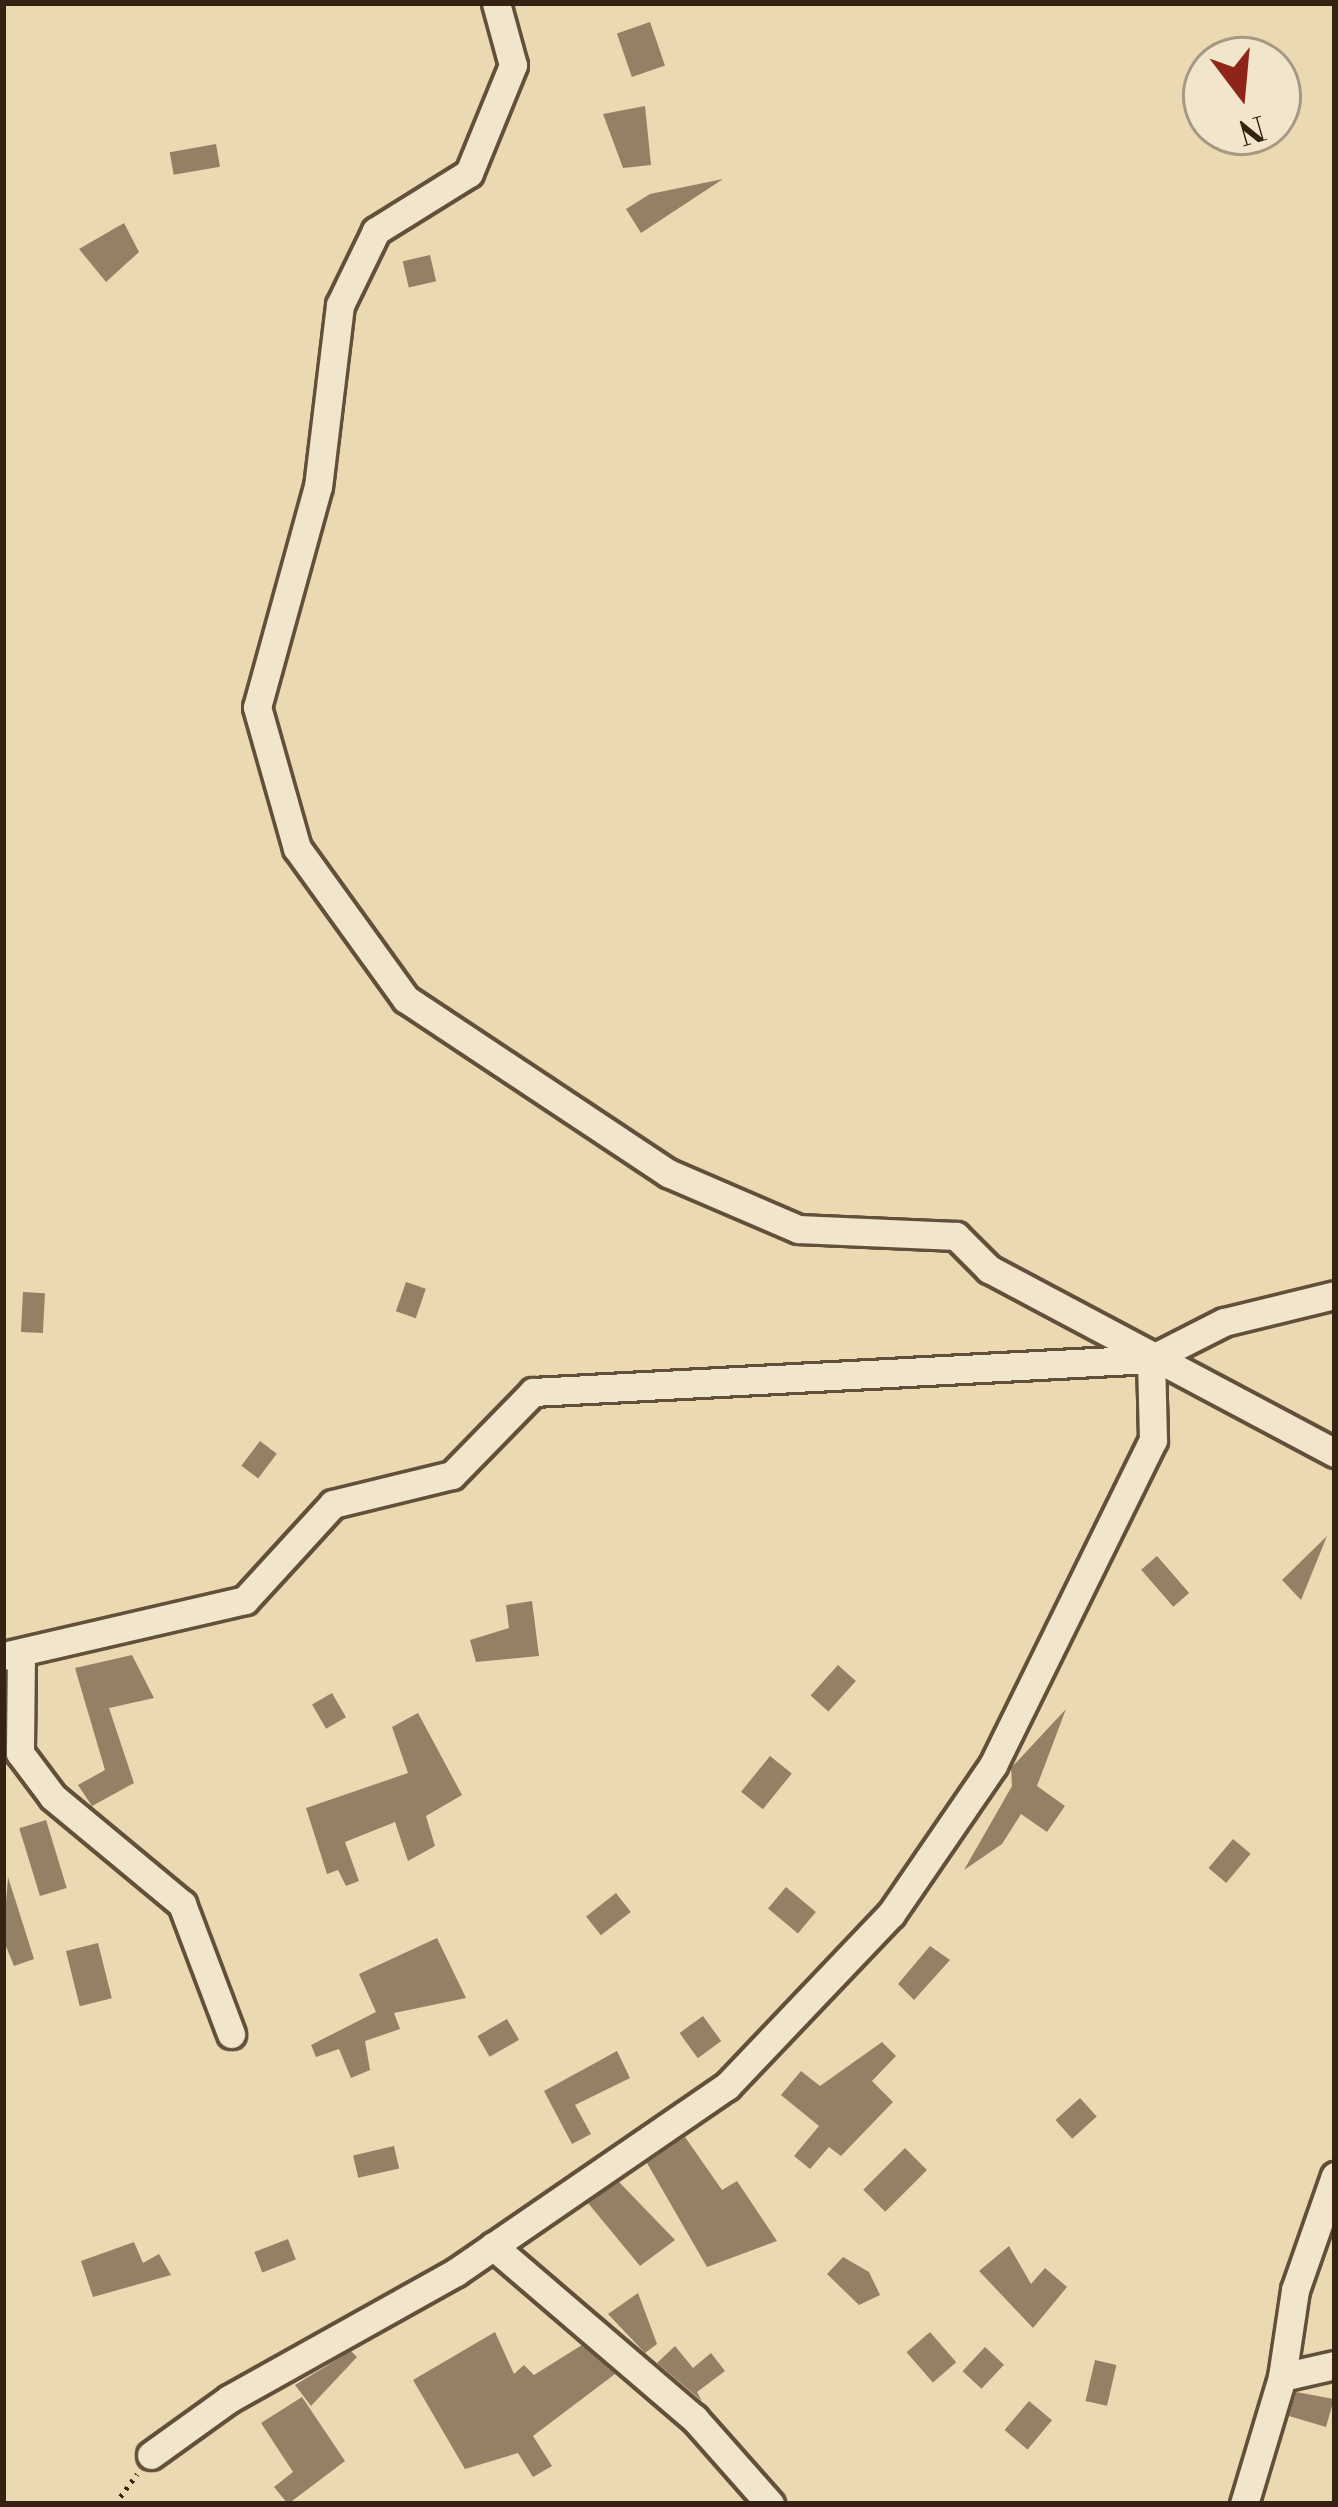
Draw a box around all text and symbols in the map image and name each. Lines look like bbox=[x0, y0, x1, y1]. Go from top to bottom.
north arrow bbox=[1182, 36, 1302, 156]
text: N bbox=[1233, 105, 1269, 152]

